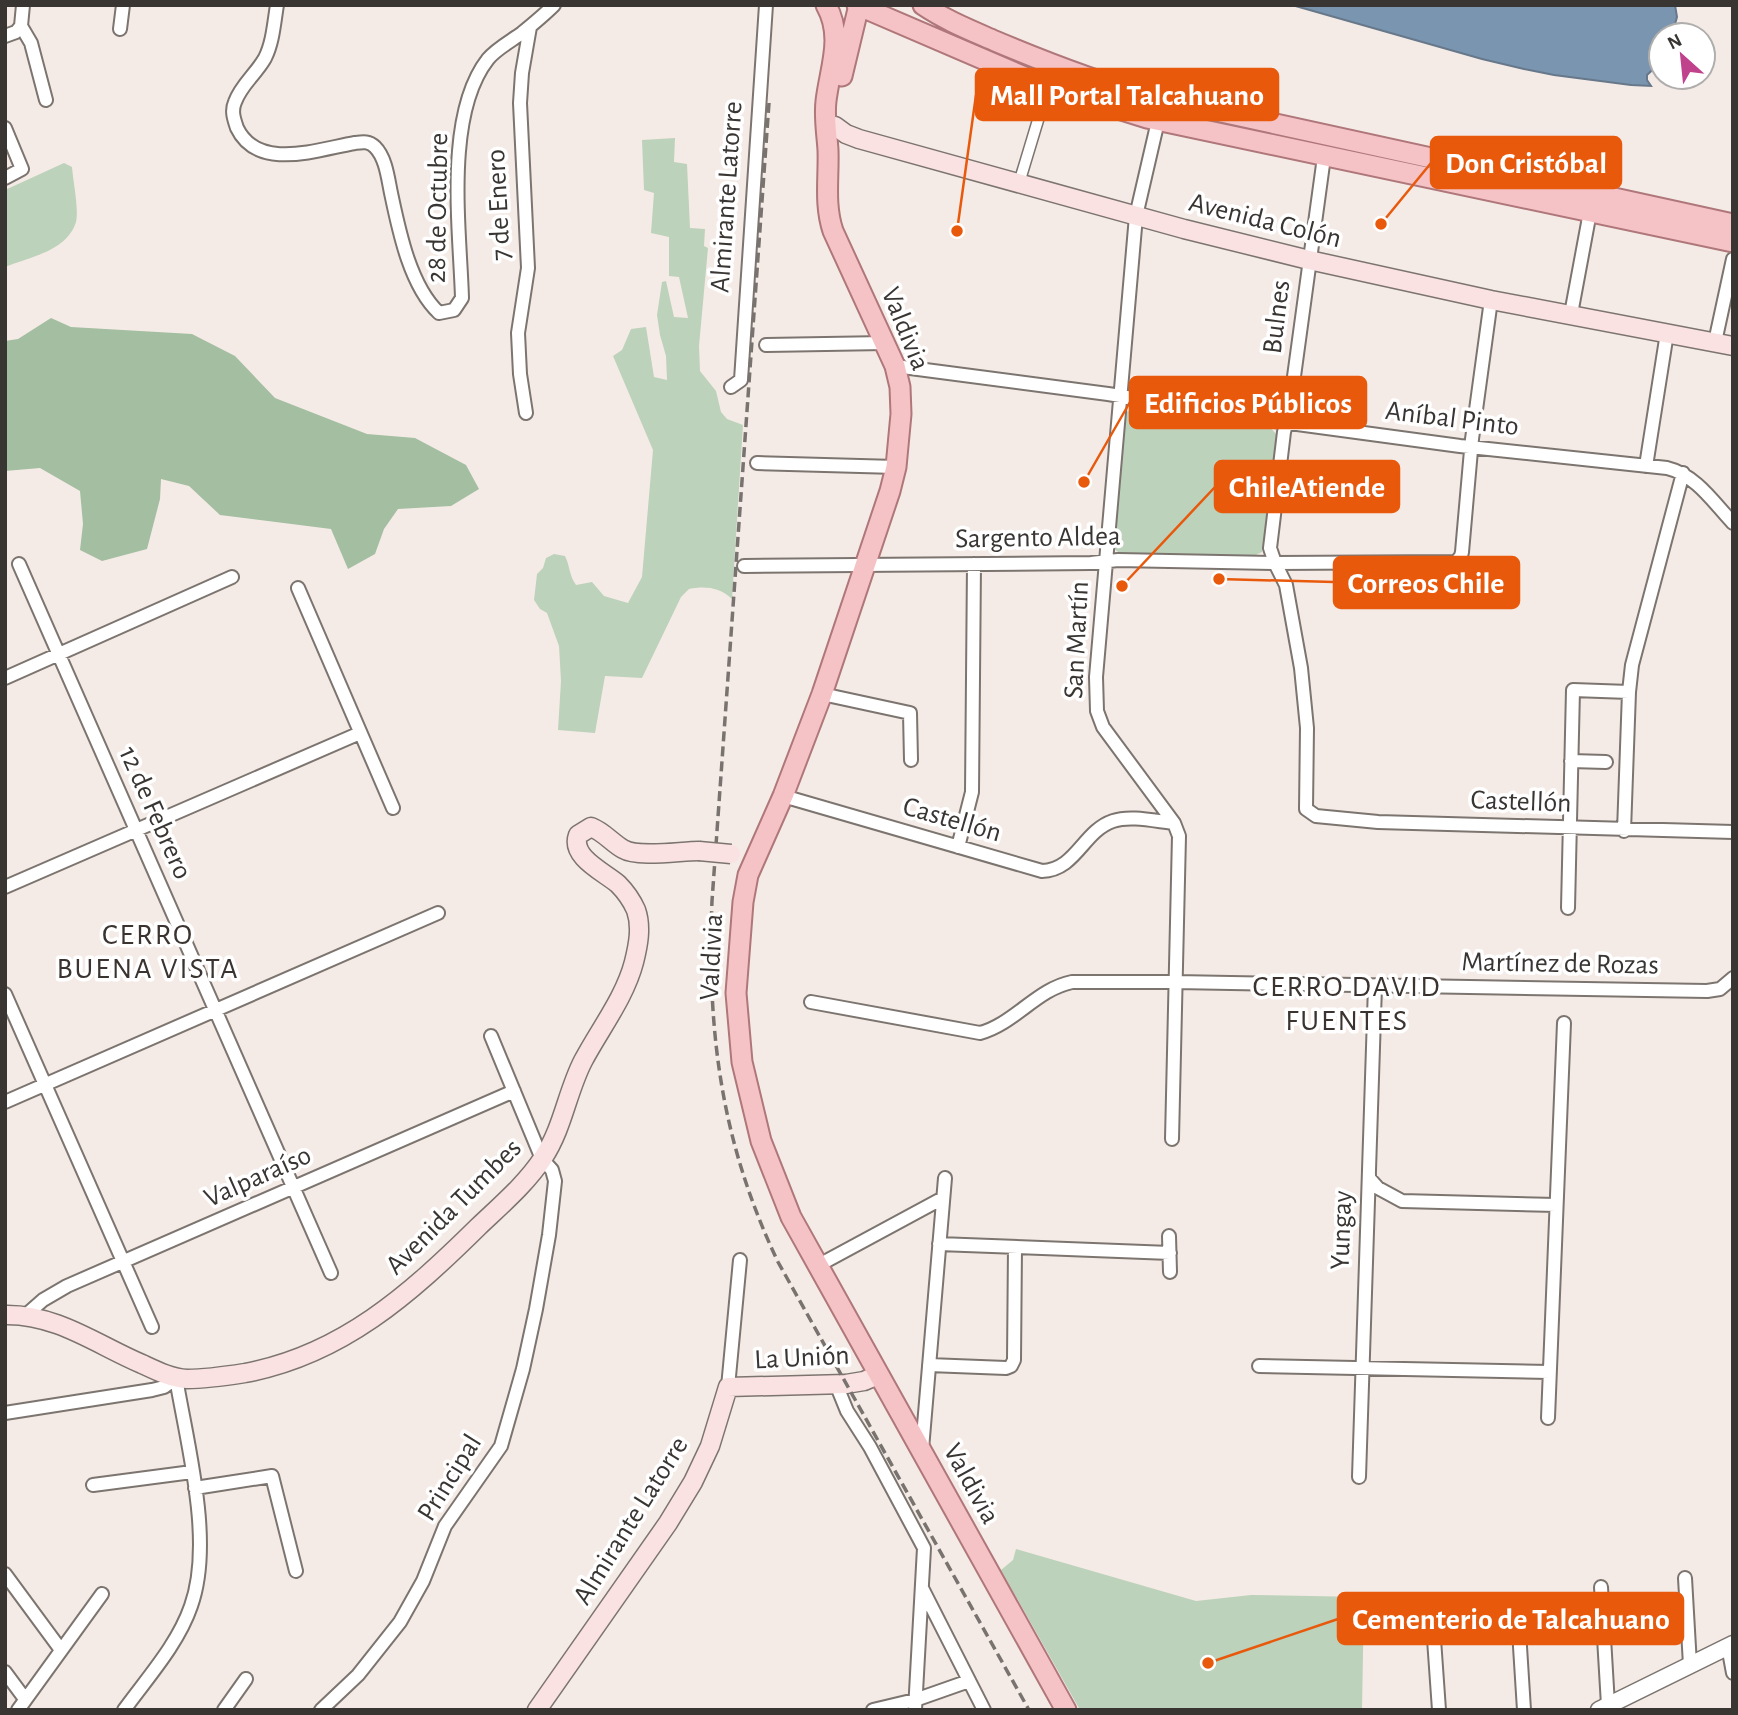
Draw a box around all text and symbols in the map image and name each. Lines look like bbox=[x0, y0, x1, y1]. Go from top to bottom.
north arrow bbox=[1647, 21, 1717, 91]
text: N bbox=[1665, 31, 1685, 54]
callout: Mall Portal Talcahuano bbox=[976, 69, 1278, 120]
text: Mall Portal Talcahuano bbox=[990, 81, 1264, 111]
street label: Almirante Latorre bbox=[706, 100, 748, 294]
street label: 28 de Octubre bbox=[423, 133, 453, 283]
callout: Don Cristóbal bbox=[1431, 137, 1621, 188]
street label: 7 de Enero bbox=[482, 149, 516, 261]
text: Don Cristóbal bbox=[1445, 149, 1607, 179]
street label: Avenida Colón bbox=[1186, 189, 1344, 253]
street label: Bulnes bbox=[1259, 279, 1295, 355]
street label: Valdivia bbox=[876, 283, 934, 375]
callout: Edificios Públicos bbox=[1130, 377, 1366, 428]
text: Edificios Públicos bbox=[1144, 389, 1352, 419]
street label: Aníbal Pinto bbox=[1384, 397, 1520, 441]
callout: ChileAtiende bbox=[1215, 461, 1399, 512]
text: ChileAtiende bbox=[1229, 473, 1385, 503]
street label: Sargento Aldea bbox=[955, 523, 1121, 553]
callout: Correos Chile bbox=[1334, 557, 1519, 608]
text: Correos Chile bbox=[1347, 569, 1505, 599]
street label: San Martín bbox=[1060, 580, 1094, 700]
street label: 12 de Febrero bbox=[113, 742, 197, 884]
street label: Castellón bbox=[1470, 786, 1572, 818]
street label: Castellón bbox=[900, 793, 1004, 847]
street label: Valdivia bbox=[696, 913, 728, 1001]
district label: CERRO BUENA VISTA bbox=[56, 920, 240, 984]
street label: Martínez de Rozas bbox=[1461, 948, 1659, 980]
district label: CERRO DAVID FUENTES bbox=[1252, 972, 1442, 1036]
street label: Avenida Tumbes bbox=[381, 1134, 527, 1280]
street label: Valparaíso bbox=[200, 1141, 316, 1213]
street label: Yungay bbox=[1327, 1190, 1357, 1270]
street label: La Unión bbox=[754, 1342, 850, 1374]
street label: Principal bbox=[413, 1430, 487, 1526]
street label: Almirante Latorre bbox=[568, 1432, 694, 1610]
street label: Valdivia bbox=[938, 1439, 1004, 1529]
callout: Cementerio de Talcahuano bbox=[1338, 1593, 1683, 1644]
text: Cementerio de Talcahuano bbox=[1352, 1605, 1670, 1635]

